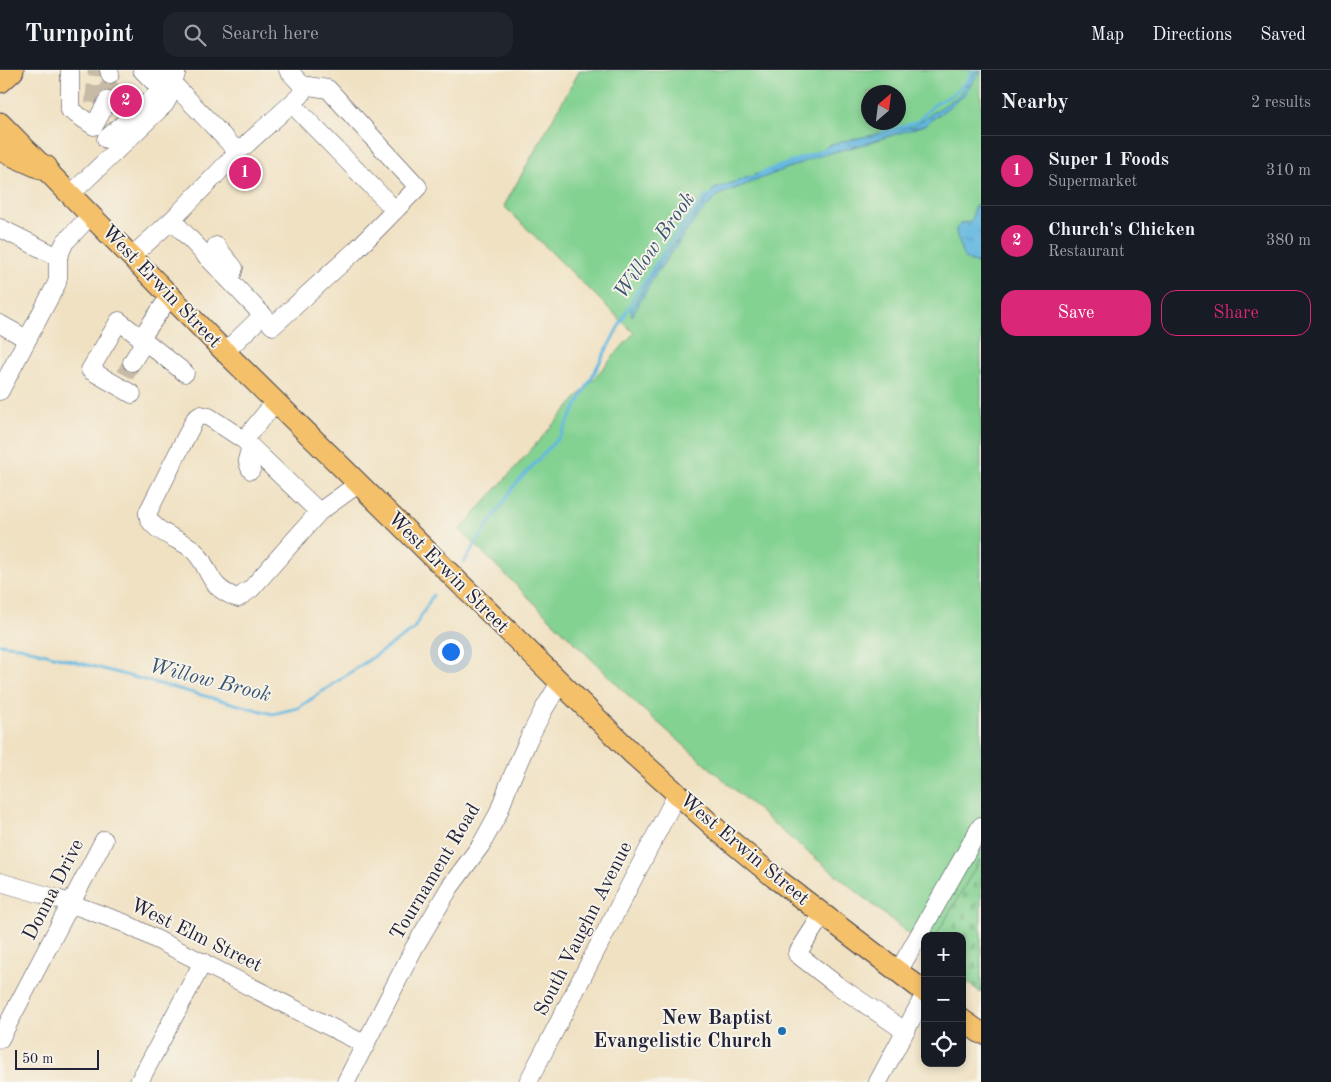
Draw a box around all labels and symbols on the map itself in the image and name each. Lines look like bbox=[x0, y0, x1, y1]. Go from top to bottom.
pin: 2 bbox=[110, 82, 142, 120]
north arrow bbox=[861, 85, 906, 130]
pin: 1 bbox=[229, 154, 261, 192]
water label: Willow Brook bbox=[611, 189, 699, 303]
street label: West Erwin Street bbox=[97, 222, 225, 352]
street label: West Erwin Street bbox=[384, 509, 512, 637]
your location bbox=[438, 639, 464, 665]
water label: Willow Brook bbox=[147, 656, 273, 706]
street label: West Erwin Street bbox=[675, 790, 813, 910]
street label: Tournament Road bbox=[387, 800, 485, 944]
street label: Donna Drive bbox=[20, 836, 88, 944]
street label: South Vaughn Avenue bbox=[531, 839, 637, 1019]
street label: West Elm Street bbox=[127, 896, 265, 976]
place label: New Baptist Evangelistic Church bbox=[593, 1009, 772, 1052]
marker: New Baptist Evangelistic Church bbox=[776, 1025, 788, 1037]
scale bar bbox=[15, 1047, 99, 1070]

